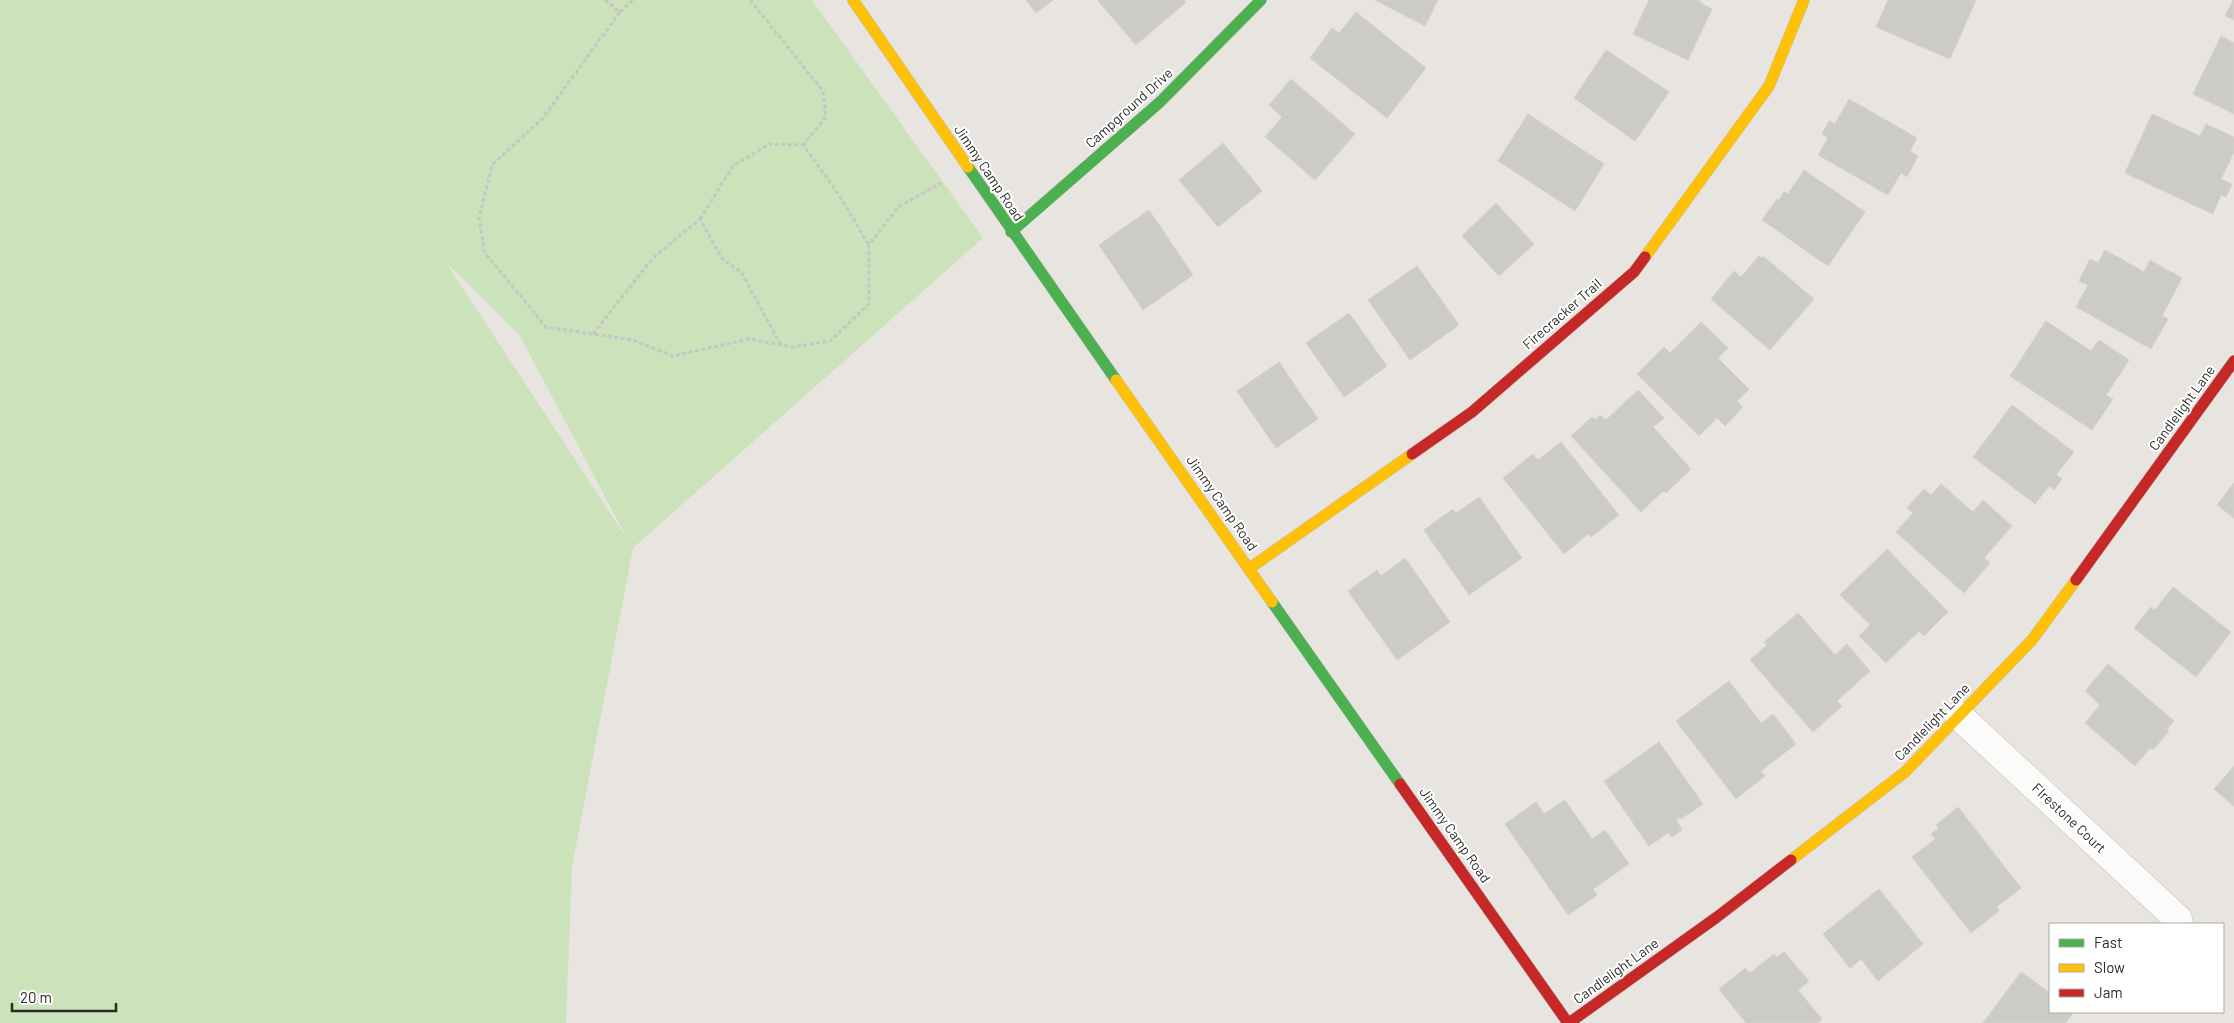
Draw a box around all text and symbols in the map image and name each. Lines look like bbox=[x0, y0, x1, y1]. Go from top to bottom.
street label: Campground Drive bbox=[1082, 64, 1176, 151]
street label: Jimmy Camp Road bbox=[951, 121, 1028, 224]
street label: Firecracker Trail bbox=[1519, 275, 1605, 353]
street label: Candlelight Lane bbox=[2145, 362, 2218, 454]
street label: Jimmy Camp Road bbox=[1183, 452, 1262, 554]
street label: Candlelight Lane bbox=[1890, 679, 1973, 764]
street label: FIrestone Court bbox=[2029, 779, 2110, 856]
street label: Jimmy Camp Road bbox=[1416, 784, 1495, 886]
legend bbox=[2049, 923, 2224, 1013]
text: Fast bbox=[2094, 933, 2122, 951]
street label: Candlelight Lane bbox=[1570, 934, 1662, 1007]
text: Slow bbox=[2094, 958, 2125, 976]
scale bar bbox=[12, 980, 116, 1012]
text: Jam bbox=[2094, 983, 2123, 1001]
text: 20 m bbox=[20, 988, 52, 1006]

